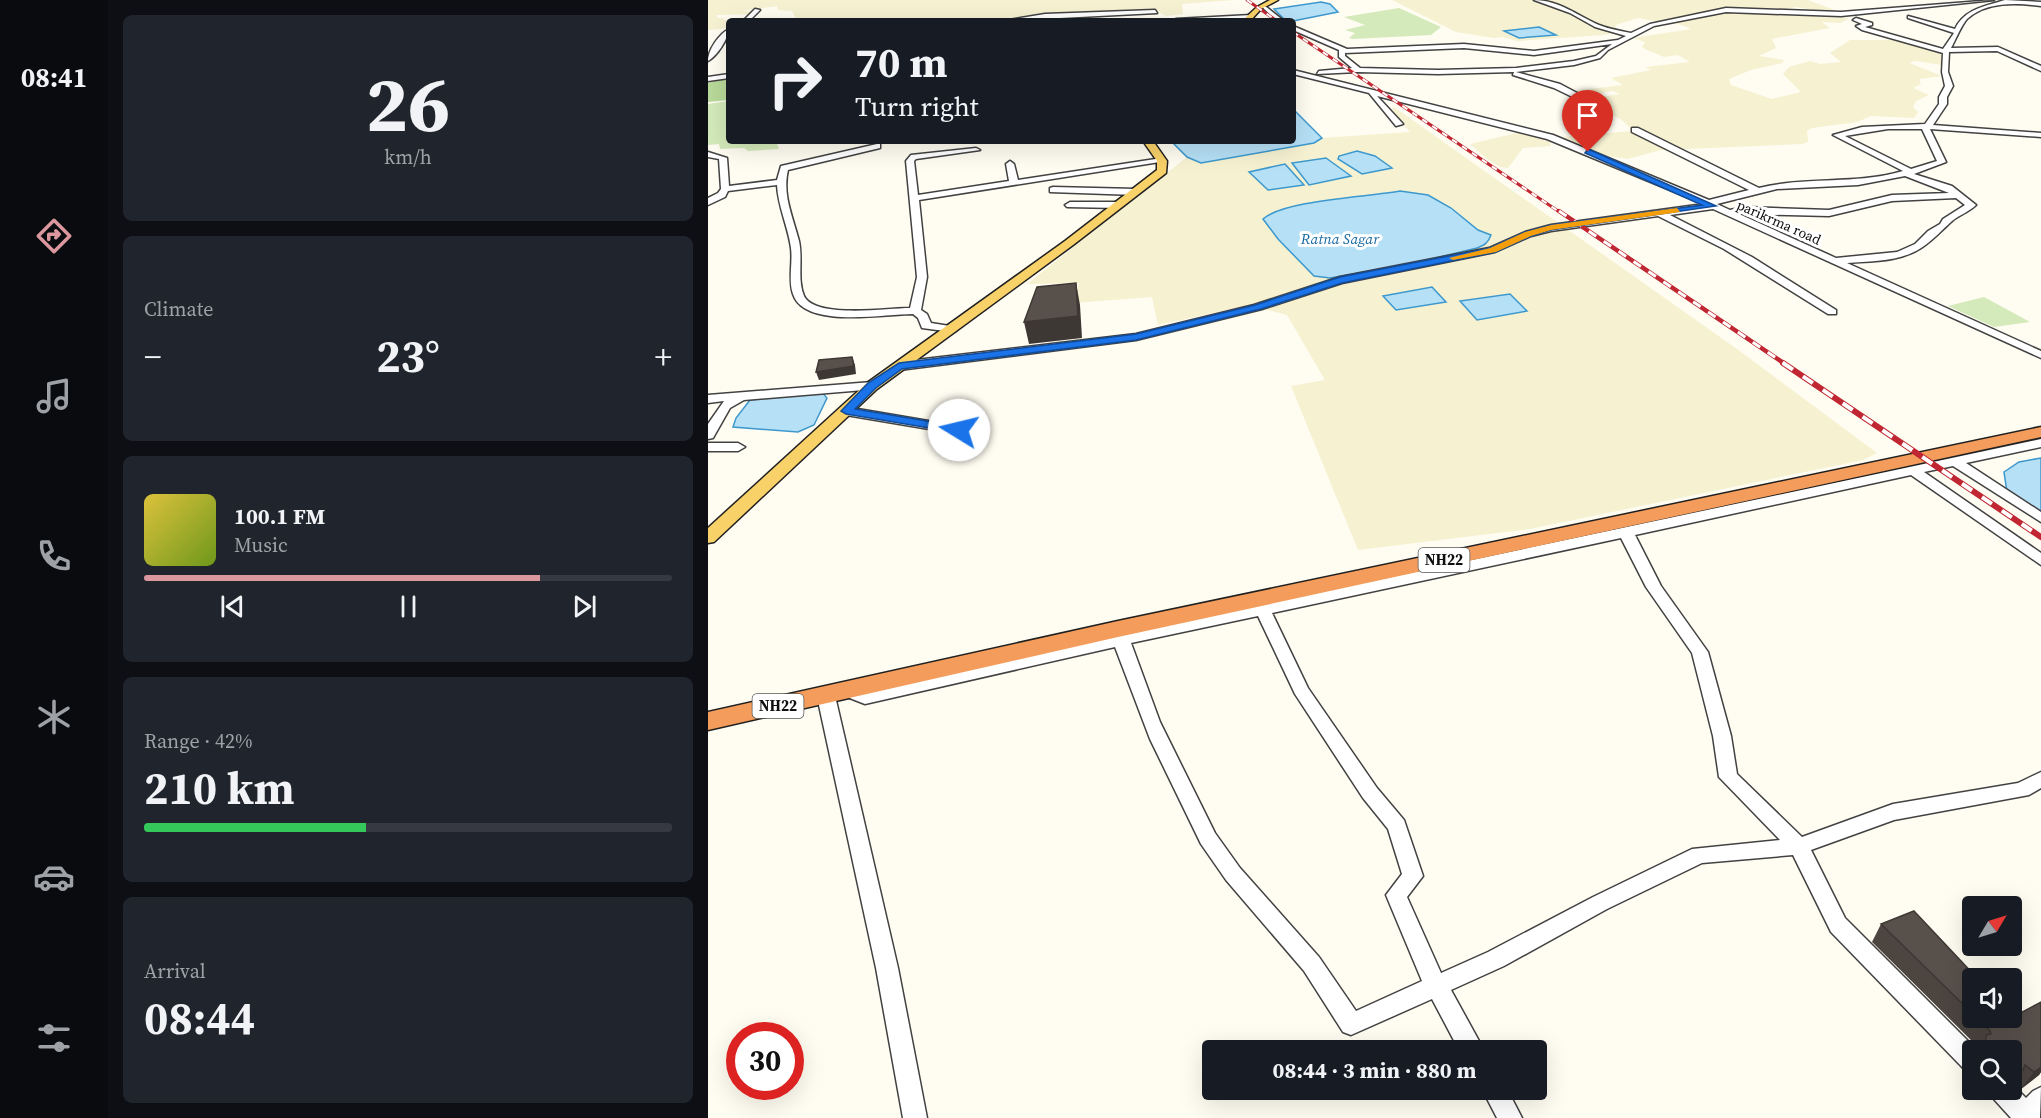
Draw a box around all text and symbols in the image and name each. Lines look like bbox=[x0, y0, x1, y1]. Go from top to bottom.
text: 70 m bbox=[855, 33, 948, 91]
icon: right bbox=[756, 42, 834, 120]
text: 26 bbox=[366, 50, 450, 157]
text: 08:41 bbox=[21, 59, 87, 96]
text: Turn right bbox=[855, 88, 979, 125]
pin bbox=[1562, 90, 1613, 152]
icon: arrive bbox=[1571, 99, 1604, 132]
text: km/h bbox=[384, 143, 432, 171]
street label: parikrma road bbox=[1734, 194, 1824, 250]
icon: directions bbox=[33, 215, 75, 257]
water label: Ratna Sagar bbox=[1300, 228, 1380, 249]
text: Climate bbox=[144, 295, 213, 323]
text: 23° bbox=[376, 325, 440, 387]
text: − bbox=[144, 334, 162, 379]
text: + bbox=[654, 334, 672, 379]
icon: music bbox=[33, 375, 75, 417]
position arrow bbox=[927, 398, 991, 462]
text: 100.1 FM bbox=[234, 501, 325, 531]
text: Music bbox=[234, 531, 288, 559]
icon: phone bbox=[33, 535, 75, 577]
road number: NH22 bbox=[1418, 548, 1470, 572]
icon: previous bbox=[216, 590, 249, 623]
icon: pause bbox=[392, 590, 425, 623]
icon: next bbox=[568, 590, 601, 623]
road number: NH22 bbox=[752, 694, 804, 718]
icon: climate bbox=[33, 696, 75, 738]
text: Range · 42% bbox=[144, 727, 253, 755]
text: 210 km bbox=[144, 757, 295, 819]
icon: car bbox=[33, 856, 75, 898]
north arrow bbox=[1962, 896, 2022, 956]
map controls bbox=[1962, 896, 2022, 1100]
text: Arrival bbox=[144, 957, 206, 985]
button: sound bbox=[1962, 968, 2022, 1028]
text: 08:44 bbox=[144, 987, 255, 1049]
icon: filters bbox=[33, 1017, 75, 1059]
speed limit sign: 30 bbox=[726, 1022, 804, 1100]
button: search bbox=[1962, 1040, 2022, 1100]
text: 08:44 · 3 min · 880 m bbox=[1273, 1055, 1476, 1085]

